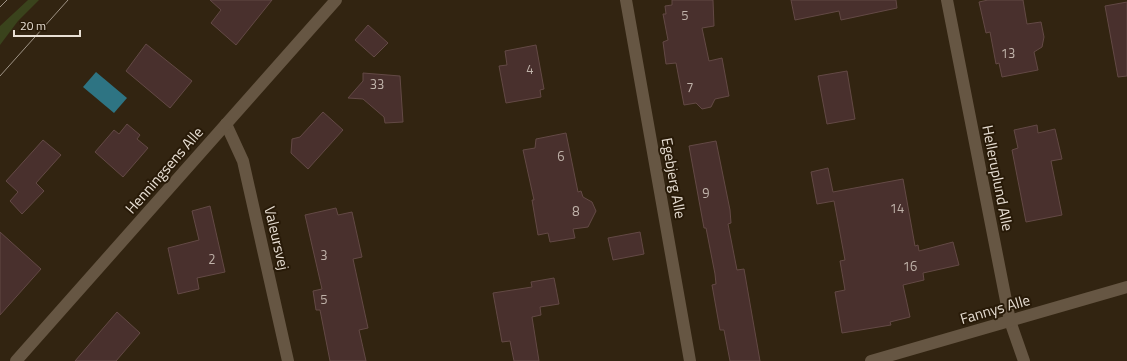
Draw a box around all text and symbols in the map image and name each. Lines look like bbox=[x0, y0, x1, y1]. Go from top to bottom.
house number: 5 bbox=[681, 5, 689, 25]
scale bar bbox=[14, 12, 80, 38]
text: 20 m bbox=[20, 16, 46, 35]
house number: 13 bbox=[1001, 43, 1015, 63]
house number: 4 bbox=[526, 59, 534, 79]
house number: 33 bbox=[370, 74, 384, 94]
house number: 7 bbox=[686, 77, 694, 97]
street label: Henningsens Alle bbox=[120, 121, 208, 219]
street label: Helleruplund Alle bbox=[976, 123, 1020, 233]
street label: Egebjerg Alle bbox=[656, 136, 692, 220]
house number: 6 bbox=[557, 146, 565, 166]
house number: 9 bbox=[702, 183, 710, 203]
house number: 14 bbox=[890, 198, 904, 218]
house number: 8 bbox=[572, 201, 580, 221]
street label: Valeursvej bbox=[258, 204, 296, 272]
house number: 3 bbox=[320, 245, 328, 265]
house number: 2 bbox=[208, 249, 216, 269]
house number: 16 bbox=[903, 256, 917, 276]
street label: Fannys Alle bbox=[957, 288, 1033, 330]
house number: 5 bbox=[320, 289, 328, 309]

